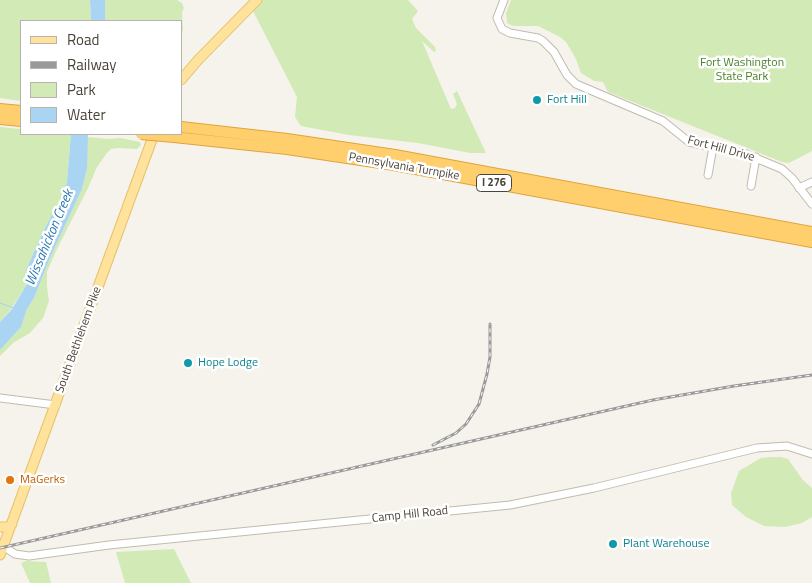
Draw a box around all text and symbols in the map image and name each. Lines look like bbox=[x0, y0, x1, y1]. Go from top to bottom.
legend bbox=[20, 20, 182, 135]
text: Road bbox=[67, 28, 99, 51]
text: Railway bbox=[67, 53, 117, 76]
park label: Fort Washington State Park bbox=[700, 56, 784, 84]
text: Park bbox=[67, 78, 96, 101]
place label: Fort Hill bbox=[547, 93, 587, 107]
marker: Fort Hill bbox=[531, 94, 543, 106]
text: Water bbox=[67, 103, 106, 126]
street label: Fort Hill Drive bbox=[686, 133, 756, 165]
street label: Pennsylvania Turnpike bbox=[347, 150, 461, 184]
road number: I 276 bbox=[476, 174, 512, 192]
water label: Wissahickon Creek bbox=[22, 188, 78, 288]
street label: South Bethlehem Pike bbox=[53, 285, 105, 395]
place label: Hope Lodge bbox=[198, 356, 258, 370]
marker: Hope Lodge bbox=[182, 357, 194, 369]
place label: MaGerks bbox=[20, 473, 65, 487]
marker: MaGerks bbox=[4, 474, 16, 486]
street label: Camp Hill Road bbox=[371, 504, 449, 526]
place label: Plant Warehouse bbox=[623, 537, 710, 551]
marker: Plant Warehouse bbox=[607, 538, 619, 550]

